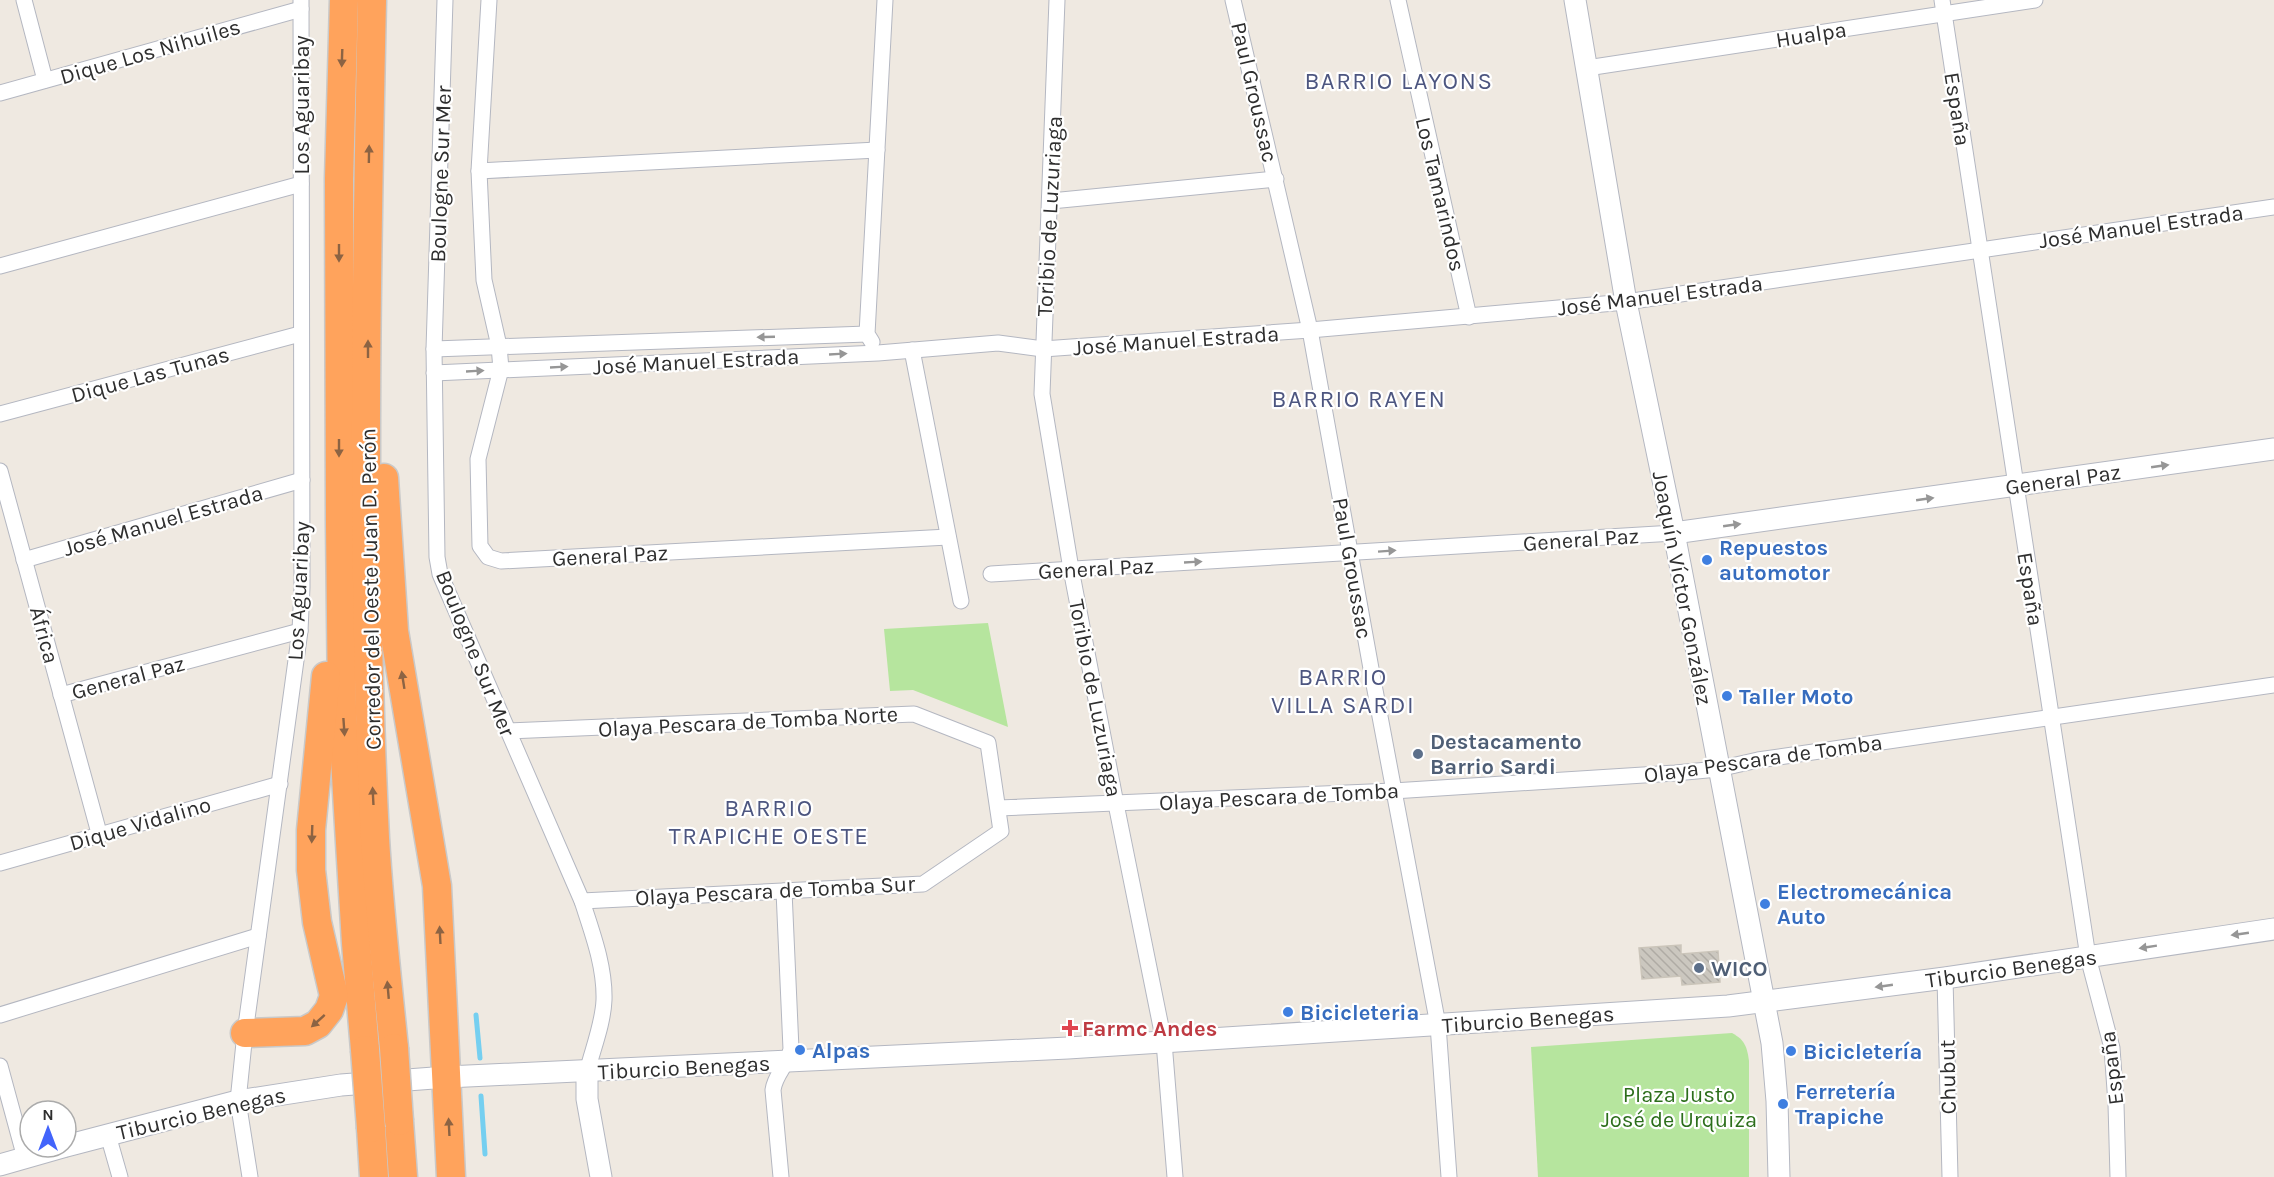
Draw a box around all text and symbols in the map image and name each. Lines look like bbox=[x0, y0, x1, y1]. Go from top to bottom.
street label: Dique Los Nihuiles bbox=[57, 14, 244, 90]
street label: Hualpa bbox=[1774, 17, 1848, 53]
street label: Paul Groussac bbox=[1225, 20, 1283, 165]
street label: Los Aguaribay bbox=[289, 35, 315, 175]
one-way arrow bbox=[338, 49, 347, 68]
district label: BARRIO LAYONS bbox=[1304, 67, 1494, 95]
street label: España bbox=[1938, 70, 1976, 148]
street label: Boulogne Sur Mer bbox=[425, 85, 457, 263]
street label: Toribio de Luzuriaga bbox=[1032, 115, 1068, 317]
street label: Los Tamarindos bbox=[1410, 115, 1470, 274]
one-way arrow bbox=[364, 144, 373, 163]
street label: José Manuel Estrada bbox=[2037, 200, 2245, 254]
one-way arrow bbox=[334, 244, 344, 263]
street label: José Manuel Estrada bbox=[1556, 271, 1764, 321]
street label: José Manuel Estrada bbox=[1072, 321, 1280, 361]
one-way arrow bbox=[757, 332, 776, 342]
one-way arrow bbox=[363, 339, 373, 358]
street label: Dique Las Tunas bbox=[68, 341, 232, 409]
street label: José Manuel Estrada bbox=[592, 344, 800, 380]
one-way arrow bbox=[829, 350, 848, 359]
one-way arrow bbox=[550, 362, 569, 371]
one-way arrow bbox=[466, 366, 485, 375]
district label: BARRIO RAYEN bbox=[1272, 385, 1446, 413]
street label: Corredor del Oeste Juan D. Perón bbox=[355, 428, 387, 750]
one-way arrow bbox=[334, 439, 344, 458]
street label: General Paz bbox=[2004, 459, 2122, 501]
one-way arrow bbox=[2151, 461, 2170, 470]
street label: Joaquín Víctor González bbox=[1647, 469, 1717, 707]
street label: José Manuel Estrada bbox=[60, 480, 266, 562]
one-way arrow bbox=[1916, 494, 1935, 503]
street label: Paul Groussac bbox=[1327, 495, 1377, 641]
street label: Los Aguaribay bbox=[282, 521, 316, 661]
one-way arrow bbox=[1723, 521, 1742, 530]
street label: General Paz bbox=[1522, 523, 1640, 557]
place label: Repuestos automotor bbox=[1719, 535, 1830, 586]
street label: General Paz bbox=[551, 540, 669, 572]
one-way arrow bbox=[1378, 546, 1397, 556]
street label: España bbox=[2011, 550, 2049, 628]
street label: General Paz bbox=[1037, 553, 1155, 585]
marker: Repuestos automotor bbox=[1700, 553, 1714, 567]
one-way arrow bbox=[1183, 558, 1202, 567]
street label: Boulogne Sur Mer bbox=[430, 566, 520, 740]
street label: Toribio de Luzuriaga bbox=[1063, 597, 1127, 799]
street label: África bbox=[24, 604, 65, 667]
street label: General Paz bbox=[69, 650, 188, 706]
district label: BARRIO VILLA SARDI bbox=[1271, 663, 1415, 719]
one-way arrow bbox=[398, 671, 407, 690]
place label: Taller Moto bbox=[1739, 684, 1854, 710]
marker: Taller Moto bbox=[1720, 689, 1734, 703]
street label: Olaya Pescara de Tomba Norte bbox=[597, 701, 899, 743]
one-way arrow bbox=[339, 718, 348, 737]
place label: Destacamento Barrio Sardi bbox=[1430, 729, 1582, 780]
street label: Olaya Pescara de Tomba bbox=[1642, 729, 1884, 789]
marker: Destacamento Barrio Sardi bbox=[1411, 747, 1425, 761]
street label: Olaya Pescara de Tomba bbox=[1158, 778, 1400, 816]
one-way arrow bbox=[369, 786, 378, 805]
street label: Dique Vidalino bbox=[67, 791, 214, 857]
district label: BARRIO TRAPICHE OESTE bbox=[669, 794, 869, 850]
one-way arrow bbox=[307, 824, 316, 843]
street label: Olaya Pescara de Tomba Sur bbox=[634, 871, 916, 911]
place label: Electromecánica Auto bbox=[1777, 879, 1952, 930]
marker: Electromecánica Auto bbox=[1758, 897, 1772, 911]
one-way arrow bbox=[435, 926, 444, 945]
one-way arrow bbox=[2230, 929, 2249, 938]
one-way arrow bbox=[2138, 943, 2157, 952]
street label: Tiburcio Benegas bbox=[1924, 944, 2098, 994]
place label: WICO bbox=[1711, 956, 1767, 982]
marker: WICO bbox=[1692, 961, 1706, 975]
one-way arrow bbox=[384, 980, 393, 999]
one-way arrow bbox=[1875, 981, 1894, 990]
place label: Bicicleteria bbox=[1300, 1000, 1419, 1026]
street label: Tiburcio Benegas bbox=[1441, 1001, 1615, 1039]
marker: Bicicleteria bbox=[1281, 1005, 1295, 1019]
one-way arrow bbox=[311, 1014, 326, 1028]
place label: Farmc Andes bbox=[1082, 1016, 1217, 1042]
marker: Farmc Andes bbox=[1063, 1021, 1077, 1035]
street label: España bbox=[2095, 1029, 2129, 1106]
place label: Alpas bbox=[812, 1038, 870, 1064]
place label: Bicicletería bbox=[1803, 1039, 1922, 1065]
street label: Chubut bbox=[1934, 1039, 1962, 1115]
marker: Alpas bbox=[793, 1043, 807, 1057]
marker: Bicicletería bbox=[1784, 1044, 1798, 1058]
street label: Tiburcio Benegas bbox=[597, 1050, 771, 1085]
place label: Ferretería Trapiche bbox=[1795, 1079, 1896, 1130]
street label: Tiburcio Benegas bbox=[114, 1082, 288, 1146]
park label: Plaza Justo José de Urquiza bbox=[1601, 1082, 1757, 1133]
marker: Ferretería Trapiche bbox=[1776, 1097, 1790, 1111]
north arrow bbox=[18, 1099, 78, 1159]
text: N bbox=[42, 1105, 54, 1124]
one-way arrow bbox=[444, 1118, 454, 1137]

